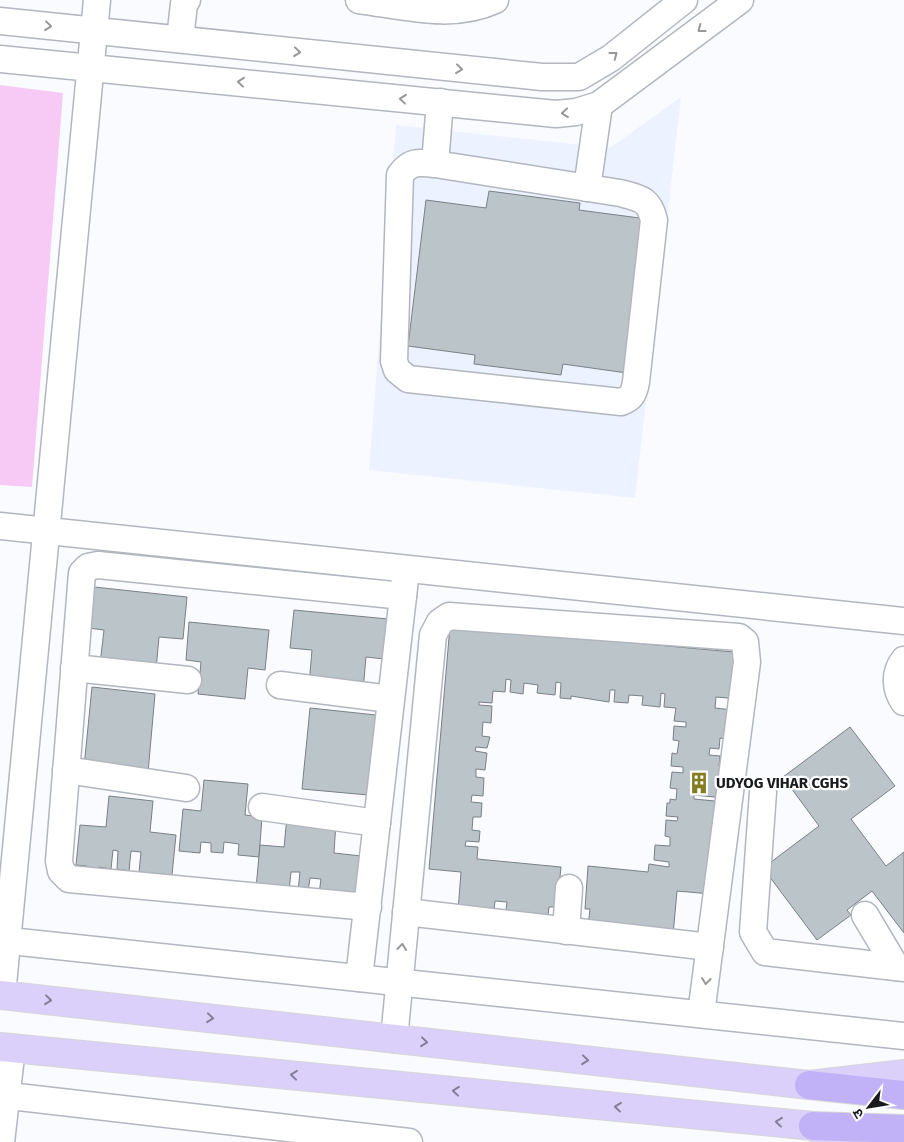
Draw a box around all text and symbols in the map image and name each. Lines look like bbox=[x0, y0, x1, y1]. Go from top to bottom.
one-way arrow bbox=[45, 20, 53, 31]
one-way arrow bbox=[698, 24, 707, 32]
one-way arrow bbox=[293, 46, 301, 57]
one-way arrow bbox=[608, 52, 618, 61]
one-way arrow bbox=[455, 63, 463, 74]
one-way arrow bbox=[237, 77, 245, 88]
one-way arrow bbox=[399, 93, 407, 104]
one-way arrow bbox=[561, 107, 569, 118]
building icon: UDYOG VIHAR CGHS bbox=[686, 770, 712, 796]
place label: UDYOG VIHAR CGHS bbox=[716, 774, 849, 792]
one-way arrow bbox=[396, 943, 407, 951]
one-way arrow bbox=[701, 977, 712, 985]
one-way arrow bbox=[45, 994, 53, 1005]
one-way arrow bbox=[206, 1013, 214, 1024]
one-way arrow bbox=[420, 1036, 428, 1047]
one-way arrow bbox=[581, 1054, 589, 1065]
one-way arrow bbox=[290, 1070, 298, 1081]
north arrow bbox=[844, 1082, 894, 1132]
one-way arrow bbox=[452, 1086, 460, 1097]
one-way arrow bbox=[613, 1102, 621, 1113]
text: उ bbox=[848, 1105, 868, 1121]
one-way arrow bbox=[775, 1117, 783, 1128]

